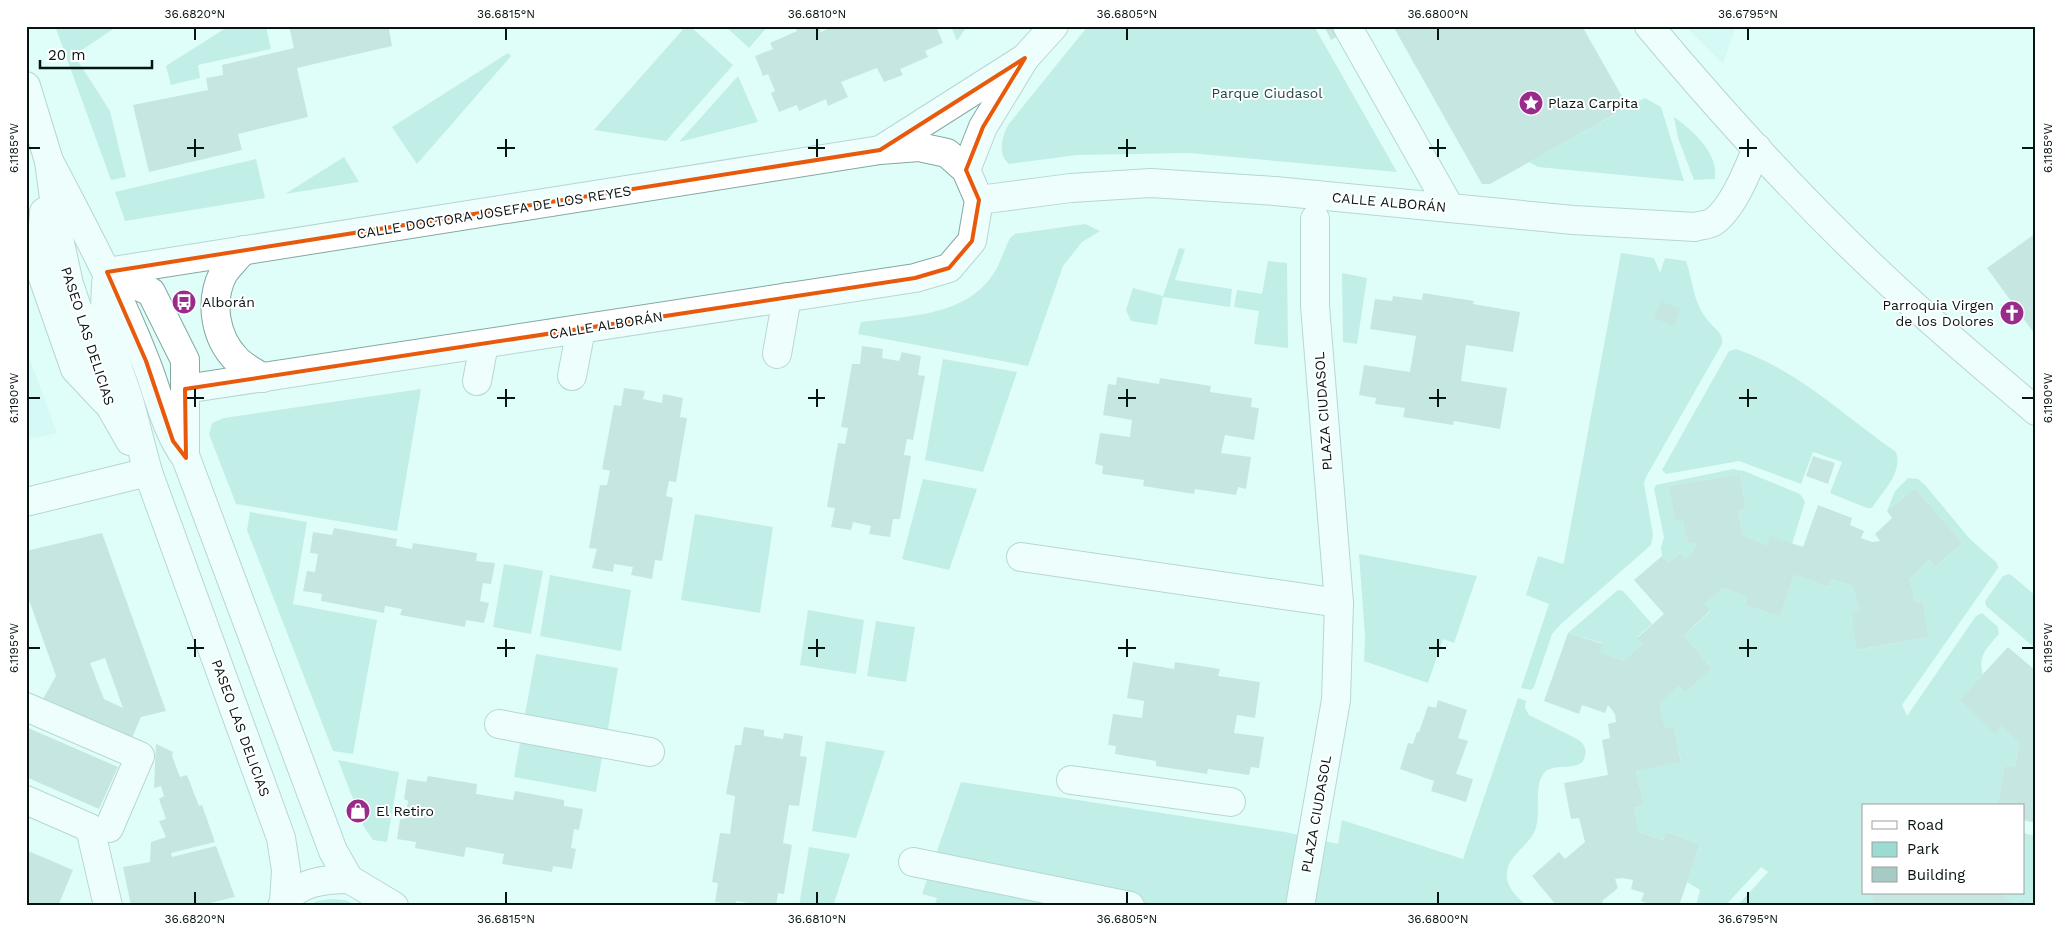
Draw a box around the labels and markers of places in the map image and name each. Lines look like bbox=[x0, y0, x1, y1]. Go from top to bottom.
place icon: Plaza Carpita bbox=[1518, 90, 1544, 116]
place label: Plaza Carpita bbox=[1548, 95, 1638, 111]
bus stop icon: Alborán bbox=[171, 289, 197, 315]
place label: Alborán bbox=[202, 294, 255, 310]
place label: Parroquia Virgen de los Dolores bbox=[1883, 297, 1994, 329]
church icon: Parroquia Virgen de los Dolores bbox=[1999, 300, 2025, 326]
shop icon: El Retiro bbox=[345, 798, 371, 824]
place label: El Retiro bbox=[376, 803, 434, 819]

